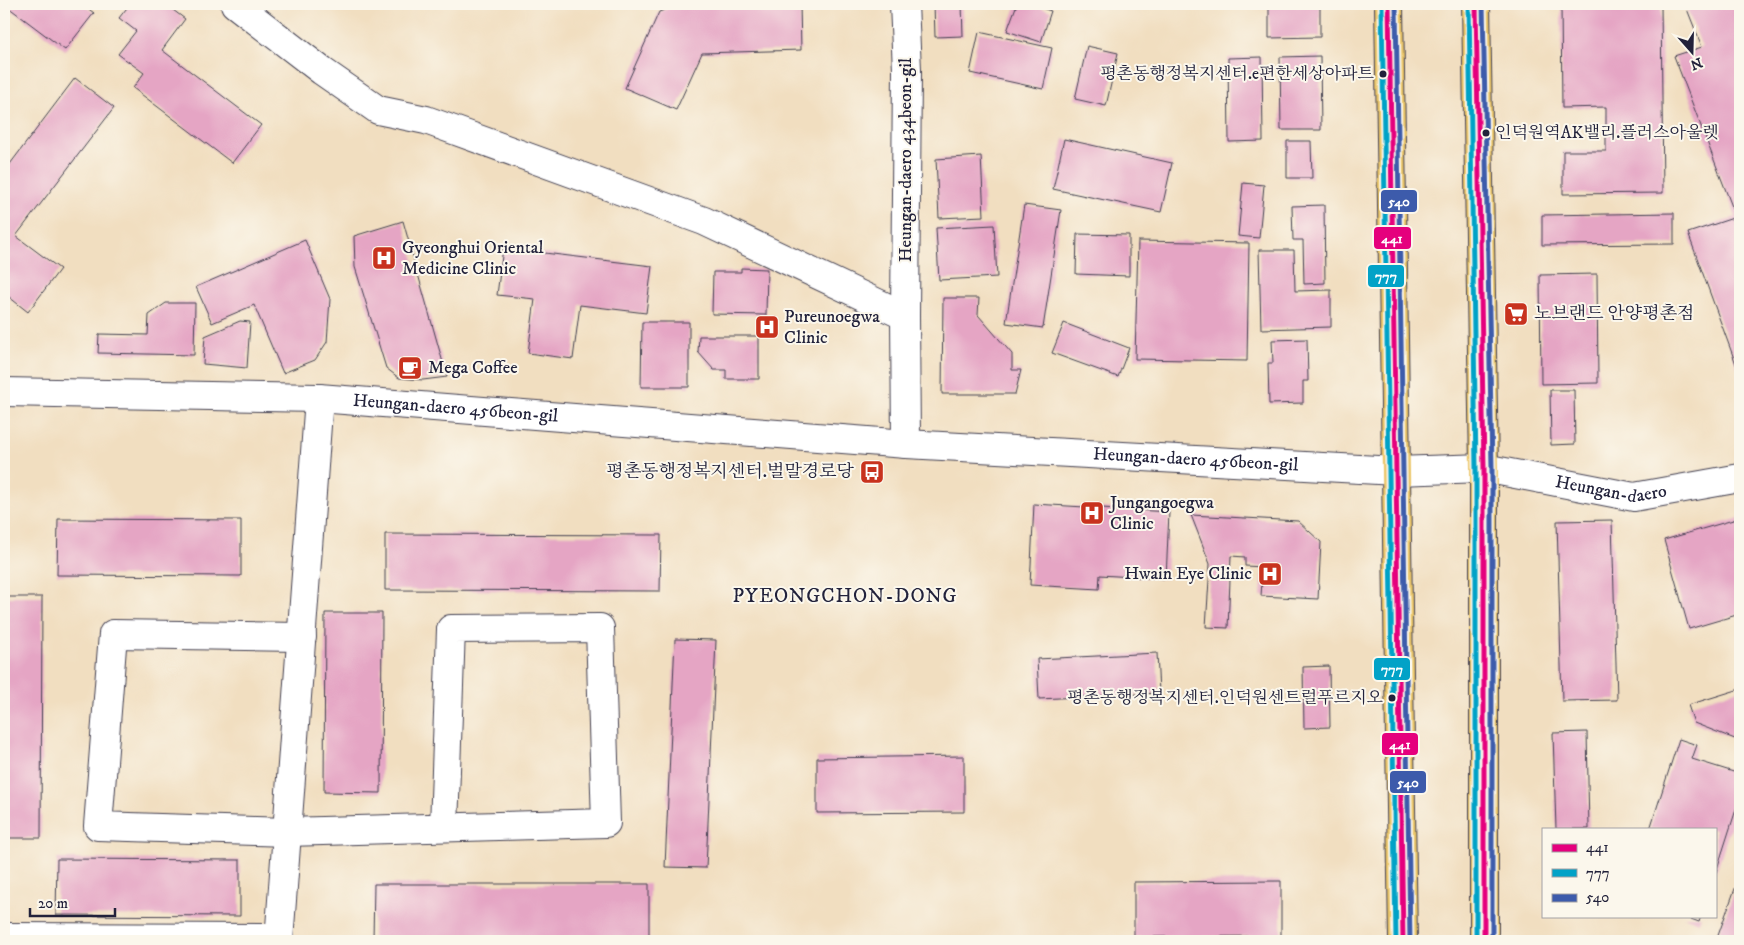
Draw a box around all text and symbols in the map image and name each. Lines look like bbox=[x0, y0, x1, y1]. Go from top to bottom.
north arrow bbox=[1666, 28, 1716, 78]
text: N bbox=[1687, 53, 1705, 74]
street label: Heungan-daero 434beon-gil bbox=[895, 57, 917, 262]
place label: 평촌동행정복지센터.e편한세상아파트 bbox=[1100, 63, 1375, 85]
marker: 평촌동행정복지센터.e편한세상아파트 bbox=[1378, 69, 1388, 79]
place label: 인덕원역AK밸리.플러스아울렛 bbox=[1495, 122, 1719, 144]
marker: 인덕원역AK밸리.플러스아울렛 bbox=[1481, 128, 1491, 138]
line badge: 540 bbox=[1380, 189, 1418, 213]
text: 540 bbox=[1387, 193, 1410, 211]
line badge: 441 bbox=[1373, 226, 1412, 250]
text: 441 bbox=[1380, 230, 1403, 248]
place label: Gyeonghui Oriental Medicine Clinic bbox=[402, 237, 544, 280]
hospital icon: Gyeonghui Oriental Medicine Clinic bbox=[371, 245, 397, 271]
line badge: 777 bbox=[1367, 264, 1405, 288]
text: 777 bbox=[1375, 268, 1397, 286]
supermarket icon: 노브랜드 안양평촌점 bbox=[1503, 301, 1529, 327]
place label: 노브랜드 안양평촌점 bbox=[1534, 303, 1694, 325]
place label: Pureunoegwa Clinic bbox=[784, 306, 880, 349]
hospital icon: Pureunoegwa Clinic bbox=[754, 314, 780, 340]
cafe icon: Mega Coffee bbox=[397, 355, 423, 381]
place label: Mega Coffee bbox=[428, 357, 518, 379]
street label: Heungan-daero 456beon-gil bbox=[352, 390, 560, 428]
street label: Heungan-daero 456beon-gil bbox=[1092, 443, 1300, 477]
bus stop icon: 평촌동행정복지센터.벌말경로당 bbox=[859, 459, 885, 485]
place label: 평촌동행정복지센터.벌말경로당 bbox=[606, 461, 855, 483]
street label: Heungan-daero bbox=[1553, 471, 1669, 508]
place label: Jungangoegwa Clinic bbox=[1108, 492, 1214, 535]
hospital icon: Jungangoegwa Clinic bbox=[1079, 500, 1105, 526]
hospital icon: Hwain Eye Clinic bbox=[1257, 561, 1283, 587]
place label: Hwain Eye Clinic bbox=[1124, 563, 1252, 585]
district label: PYEONGCHON-DONG bbox=[732, 584, 958, 609]
line badge: 777 bbox=[1373, 657, 1411, 681]
text: 777 bbox=[1381, 661, 1403, 679]
place label: 평촌동행정복지센터.인덕원센트럴푸르지오 bbox=[1067, 687, 1384, 709]
marker: 평촌동행정복지센터.인덕원센트럴푸르지오 bbox=[1387, 693, 1397, 703]
line badge: 441 bbox=[1381, 732, 1419, 756]
text: 441 bbox=[1388, 736, 1411, 754]
line badge: 540 bbox=[1389, 770, 1427, 794]
text: 540 bbox=[1396, 774, 1419, 792]
legend bbox=[1542, 828, 1716, 918]
text: 441 bbox=[1586, 838, 1609, 857]
text: 777 bbox=[1586, 864, 1610, 883]
scale bar bbox=[30, 885, 115, 917]
text: 540 bbox=[1586, 888, 1609, 907]
text: 20 m bbox=[38, 894, 68, 913]

